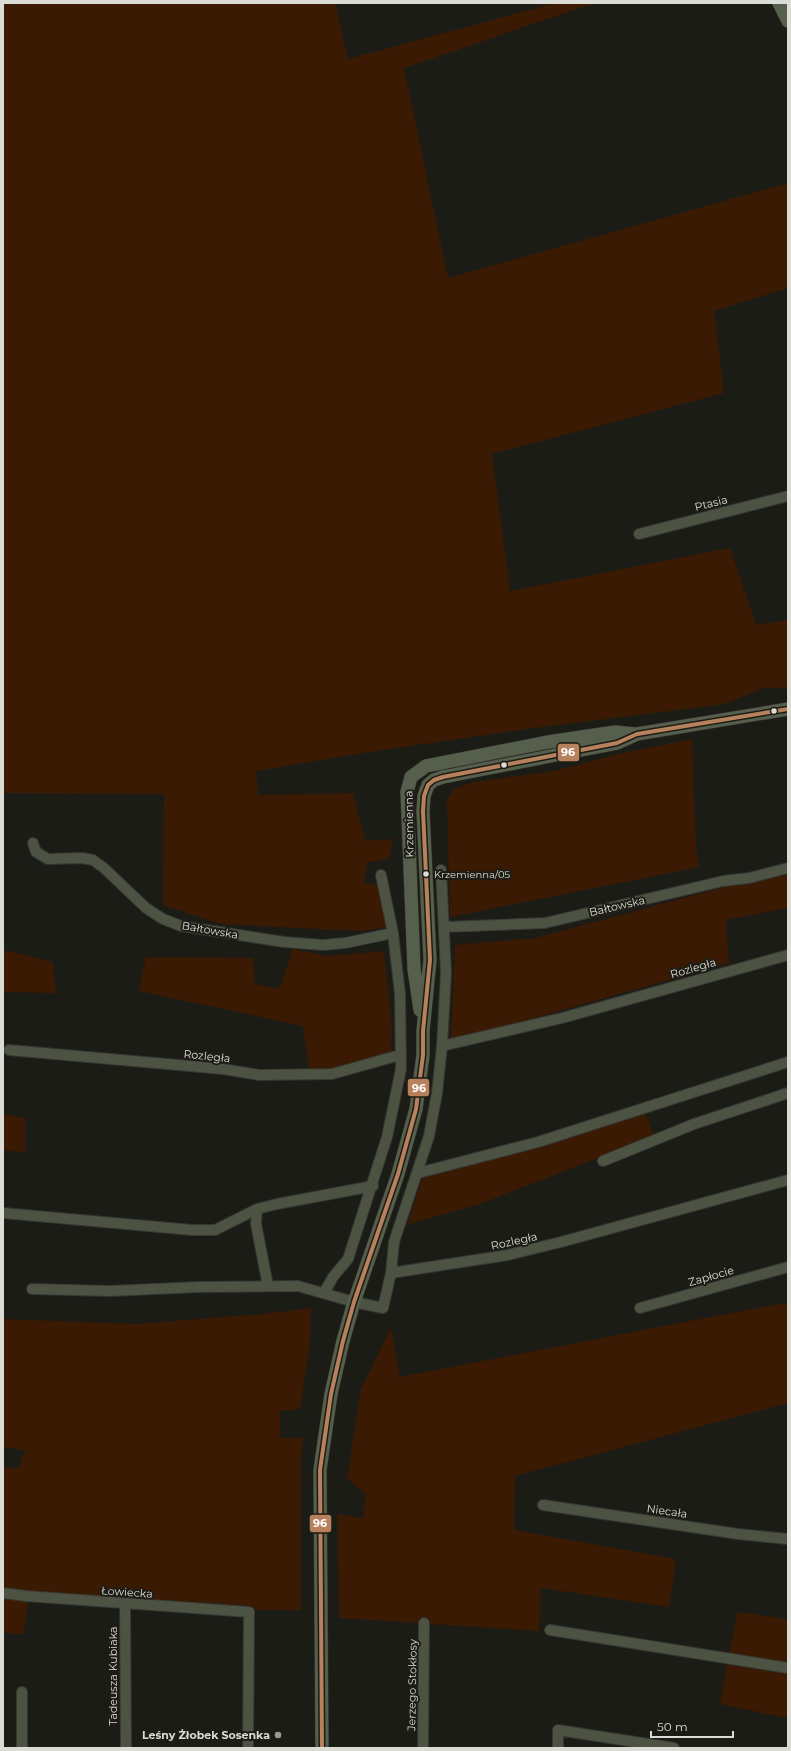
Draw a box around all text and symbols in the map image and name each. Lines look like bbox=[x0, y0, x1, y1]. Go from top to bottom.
street label: Ptasia bbox=[693, 492, 729, 514]
unlabelled marker bbox=[769, 706, 779, 716]
line badge: 96 bbox=[557, 743, 580, 762]
text: 96 bbox=[561, 745, 575, 759]
unlabelled marker bbox=[499, 760, 509, 770]
street label: Krzemienna bbox=[401, 790, 417, 858]
place label: Krzemienna/05 bbox=[434, 868, 511, 881]
marker: Krzemienna/05 bbox=[421, 869, 431, 879]
street label: Bałtowska bbox=[588, 893, 646, 919]
street label: Bałtowska bbox=[181, 918, 239, 942]
street label: Rozległa bbox=[668, 955, 718, 981]
street label: Rozległa bbox=[183, 1047, 231, 1065]
line badge: 96 bbox=[407, 1078, 430, 1097]
text: 96 bbox=[412, 1081, 426, 1095]
street label: Rozległa bbox=[490, 1229, 538, 1253]
street label: Zapłocie bbox=[687, 1263, 736, 1289]
street label: Niecała bbox=[646, 1501, 688, 1521]
line badge: 96 bbox=[309, 1514, 332, 1533]
text: 96 bbox=[313, 1516, 327, 1530]
street label: Łowiecka bbox=[101, 1583, 153, 1601]
street label: Tadeusza Kubiaka bbox=[106, 1626, 120, 1726]
street label: Jerzego Stokłosy bbox=[404, 1639, 420, 1732]
scale bar bbox=[651, 1713, 733, 1739]
text: 50 m bbox=[657, 1719, 688, 1734]
place label: Leśny Żłobek Sosenka bbox=[142, 1728, 270, 1742]
marker: Leśny Żłobek Sosenka bbox=[273, 1730, 283, 1740]

